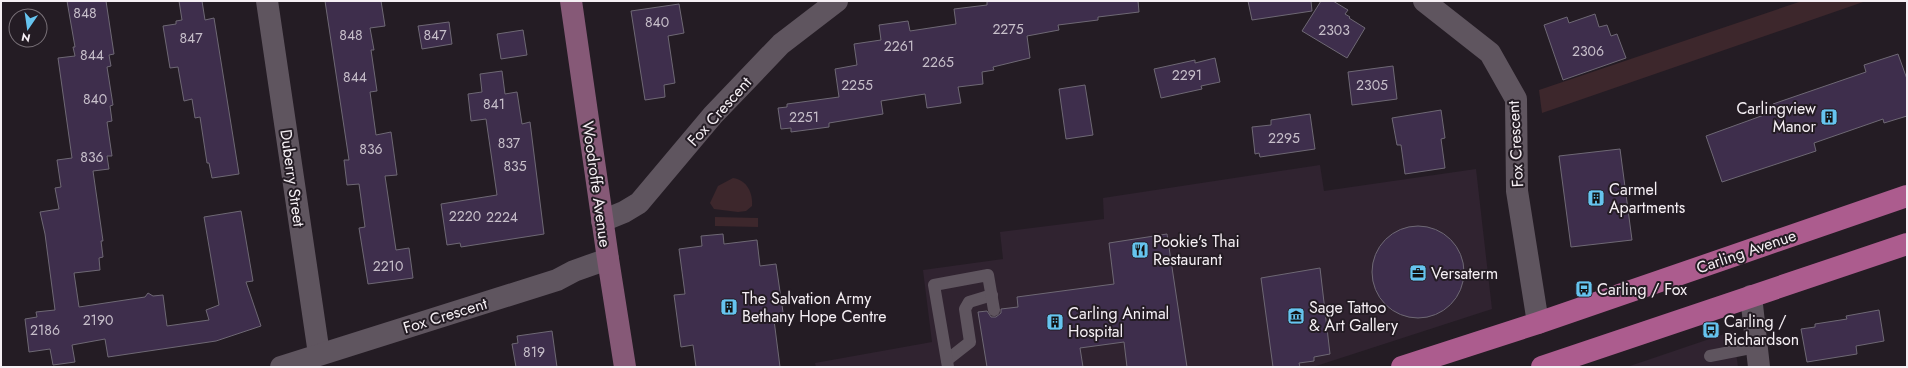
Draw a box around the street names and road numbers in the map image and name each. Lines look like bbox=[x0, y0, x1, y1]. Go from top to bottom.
street label: Fox Crescent bbox=[682, 71, 757, 151]
street label: Fox Crescent bbox=[1502, 100, 1529, 188]
street label: Woodroffe Avenue bbox=[576, 120, 617, 249]
street label: Duberry Street bbox=[274, 128, 311, 228]
street label: Carling Avenue bbox=[1693, 224, 1799, 279]
street label: Fox Crescent bbox=[400, 292, 490, 339]

